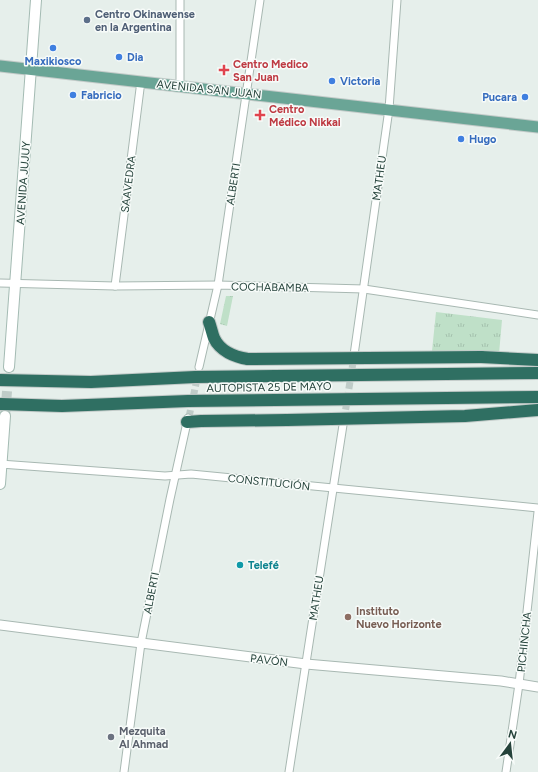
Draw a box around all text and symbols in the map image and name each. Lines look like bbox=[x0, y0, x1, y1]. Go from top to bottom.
place label: Centro Okinawense en la Argentina bbox=[95, 8, 195, 34]
marker: Centro Okinawense en la Argentina bbox=[82, 15, 92, 25]
marker: Maxikiosco bbox=[48, 43, 58, 53]
place label: Dia bbox=[127, 51, 144, 64]
marker: Dia bbox=[114, 52, 124, 62]
place label: Maxikiosco bbox=[25, 55, 82, 68]
place label: Centro Medico San Juan bbox=[233, 58, 309, 84]
marker: Centro Medico San Juan bbox=[218, 64, 230, 76]
place label: Victoria bbox=[340, 75, 381, 88]
marker: Victoria bbox=[327, 76, 337, 86]
street label: AVENIDA SAN JUAN bbox=[156, 78, 262, 101]
place label: Fabricio bbox=[81, 89, 122, 102]
marker: Fabricio bbox=[68, 90, 78, 100]
place label: Pucara bbox=[482, 91, 517, 104]
marker: Pucara bbox=[520, 92, 530, 102]
place label: Centro Médico Nikkai bbox=[269, 103, 341, 129]
marker: Centro Médico Nikkai bbox=[254, 109, 266, 121]
place label: Hugo bbox=[469, 133, 497, 146]
marker: Hugo bbox=[456, 134, 466, 144]
street label: AVENIDA JUJUY bbox=[14, 140, 33, 225]
street label: SAAVEDRA bbox=[119, 154, 139, 213]
street label: MATHEU bbox=[370, 155, 389, 201]
street label: ALBERTI bbox=[224, 162, 243, 206]
street label: COCHABAMBA bbox=[231, 280, 310, 295]
street label: AUTOPISTA 25 DE MAYO bbox=[206, 380, 332, 395]
street label: CONSTITUCIÓN bbox=[227, 471, 311, 493]
place label: Telefé bbox=[248, 559, 279, 572]
marker: Telefé bbox=[235, 560, 245, 570]
street label: ALBERTI bbox=[141, 571, 162, 615]
street label: MATHEU bbox=[307, 575, 326, 621]
place label: Instituto Nuevo Horizonte bbox=[356, 605, 442, 631]
street label: PICHINCHA bbox=[515, 611, 534, 673]
marker: Instituto Nuevo Horizonte bbox=[343, 612, 353, 622]
street label: PAVÓN bbox=[249, 651, 289, 669]
north arrow bbox=[490, 724, 530, 764]
place label: Mezquita Al Ahmad bbox=[119, 725, 168, 751]
text: N bbox=[507, 727, 518, 742]
marker: Mezquita Al Ahmad bbox=[106, 732, 116, 742]

